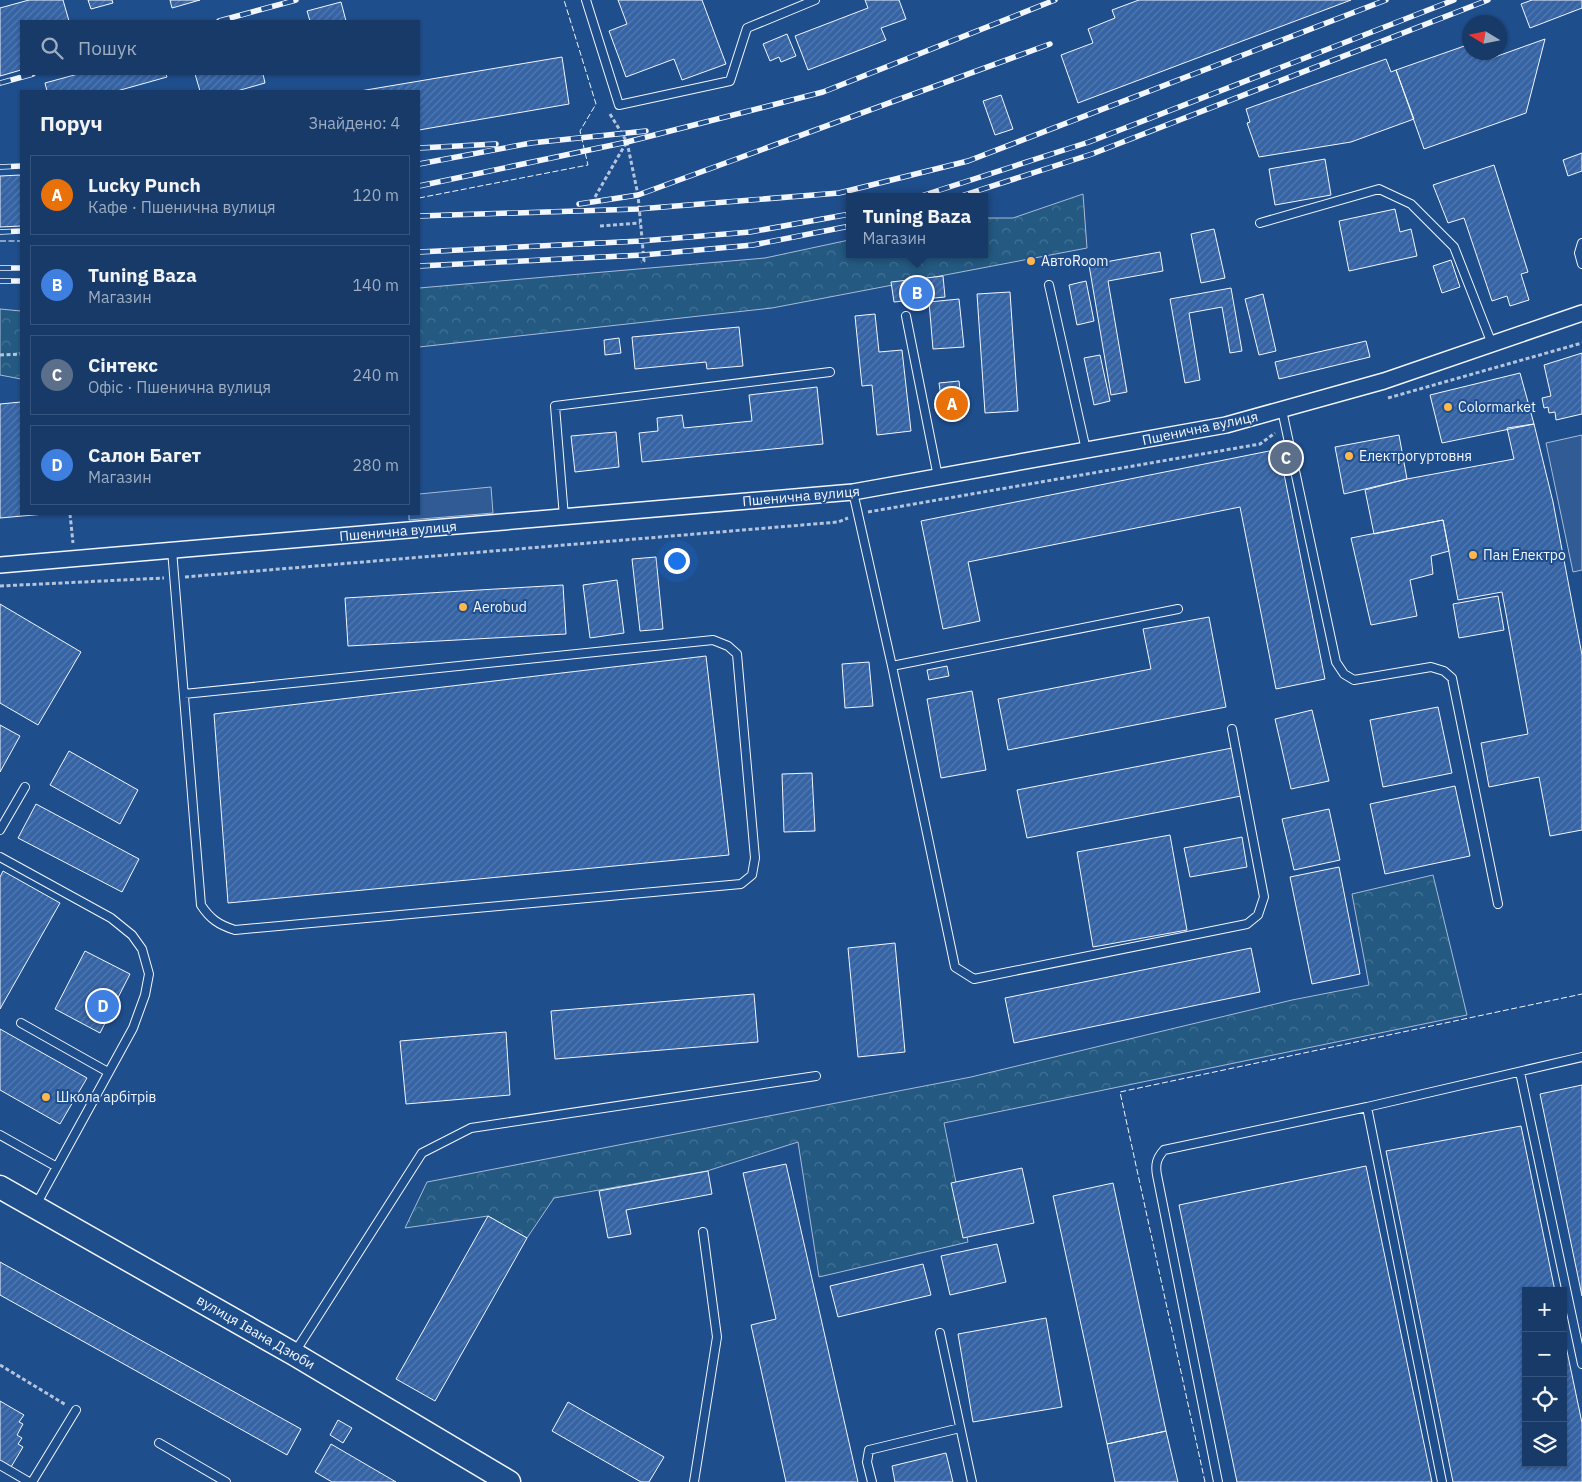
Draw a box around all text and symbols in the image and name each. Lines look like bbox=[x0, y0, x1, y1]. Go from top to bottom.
north arrow bbox=[1462, 15, 1507, 60]
search box bbox=[20, 20, 420, 75]
icon: search bbox=[38, 34, 66, 62]
text: Пошук bbox=[78, 36, 137, 60]
text: Поруч bbox=[40, 109, 103, 137]
text: Знайдено: 4 bbox=[308, 113, 400, 133]
text: Lucky Punch bbox=[88, 173, 201, 197]
text: A bbox=[52, 185, 62, 205]
text: 120 m bbox=[352, 185, 399, 205]
popup bbox=[846, 193, 988, 258]
text: Кафе · Пшенична вулиця bbox=[88, 197, 276, 217]
text: Tuning Baza bbox=[863, 204, 971, 228]
text: Магазин bbox=[863, 228, 926, 248]
place label: АвтоRoom bbox=[1041, 252, 1109, 270]
marker: АвтоRoom bbox=[1025, 255, 1037, 267]
text: Tuning Baza bbox=[88, 263, 197, 287]
pin: B bbox=[901, 274, 933, 312]
text: B bbox=[52, 275, 62, 295]
text: 140 m bbox=[352, 275, 399, 295]
text: Магазин bbox=[88, 287, 152, 307]
text: Сінтекс bbox=[88, 353, 158, 377]
text: C bbox=[52, 365, 62, 385]
text: 240 m bbox=[352, 365, 399, 385]
text: Офіс · Пшенична вулиця bbox=[88, 377, 271, 397]
pin: A bbox=[936, 385, 968, 423]
place label: Colormarket bbox=[1458, 398, 1536, 416]
marker: Colormarket bbox=[1442, 401, 1454, 413]
street label: Пшенична вулиця bbox=[1140, 407, 1260, 449]
pin: C bbox=[1270, 439, 1302, 477]
text: Салон Багет bbox=[88, 443, 201, 467]
place label: Електрогуртовня bbox=[1359, 447, 1472, 465]
marker: Електрогуртовня bbox=[1343, 450, 1355, 462]
text: D bbox=[51, 455, 63, 475]
text: 280 m bbox=[352, 455, 399, 475]
text: Магазин bbox=[88, 467, 152, 487]
street label: Пшенична вулиця bbox=[741, 482, 861, 510]
street label: Пшенична вулиця bbox=[338, 517, 458, 545]
place label: Пан Електро bbox=[1483, 546, 1566, 564]
your location bbox=[664, 548, 690, 574]
marker: Пан Електро bbox=[1467, 549, 1479, 561]
place label: Aerobud bbox=[473, 598, 527, 616]
marker: Aerobud bbox=[457, 601, 469, 613]
pin: D bbox=[87, 987, 119, 1025]
place label: Школа арбітрів bbox=[56, 1088, 156, 1106]
marker: Школа арбітрів bbox=[40, 1091, 52, 1103]
map controls bbox=[1522, 1287, 1567, 1467]
button: + bbox=[1522, 1287, 1567, 1332]
street label: вулиця Івана Дзюби bbox=[194, 1291, 318, 1373]
button: − bbox=[1522, 1332, 1567, 1377]
button: locate bbox=[1522, 1377, 1567, 1422]
button: layers bbox=[1522, 1422, 1567, 1467]

